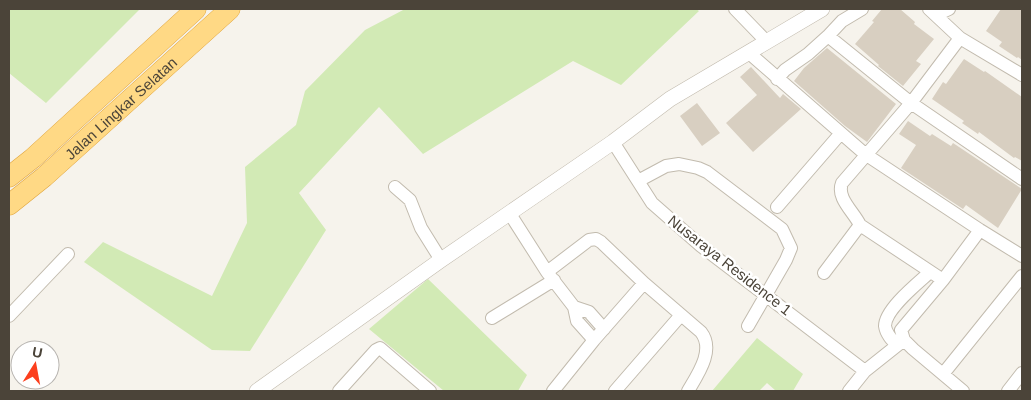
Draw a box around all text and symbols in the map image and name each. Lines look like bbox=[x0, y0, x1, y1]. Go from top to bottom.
street label: Jalan Lingkar Selatan bbox=[61, 53, 180, 163]
street label: Nusaraya Residence 1 bbox=[665, 212, 795, 318]
north arrow bbox=[10, 340, 60, 390]
text: U bbox=[31, 343, 44, 361]

